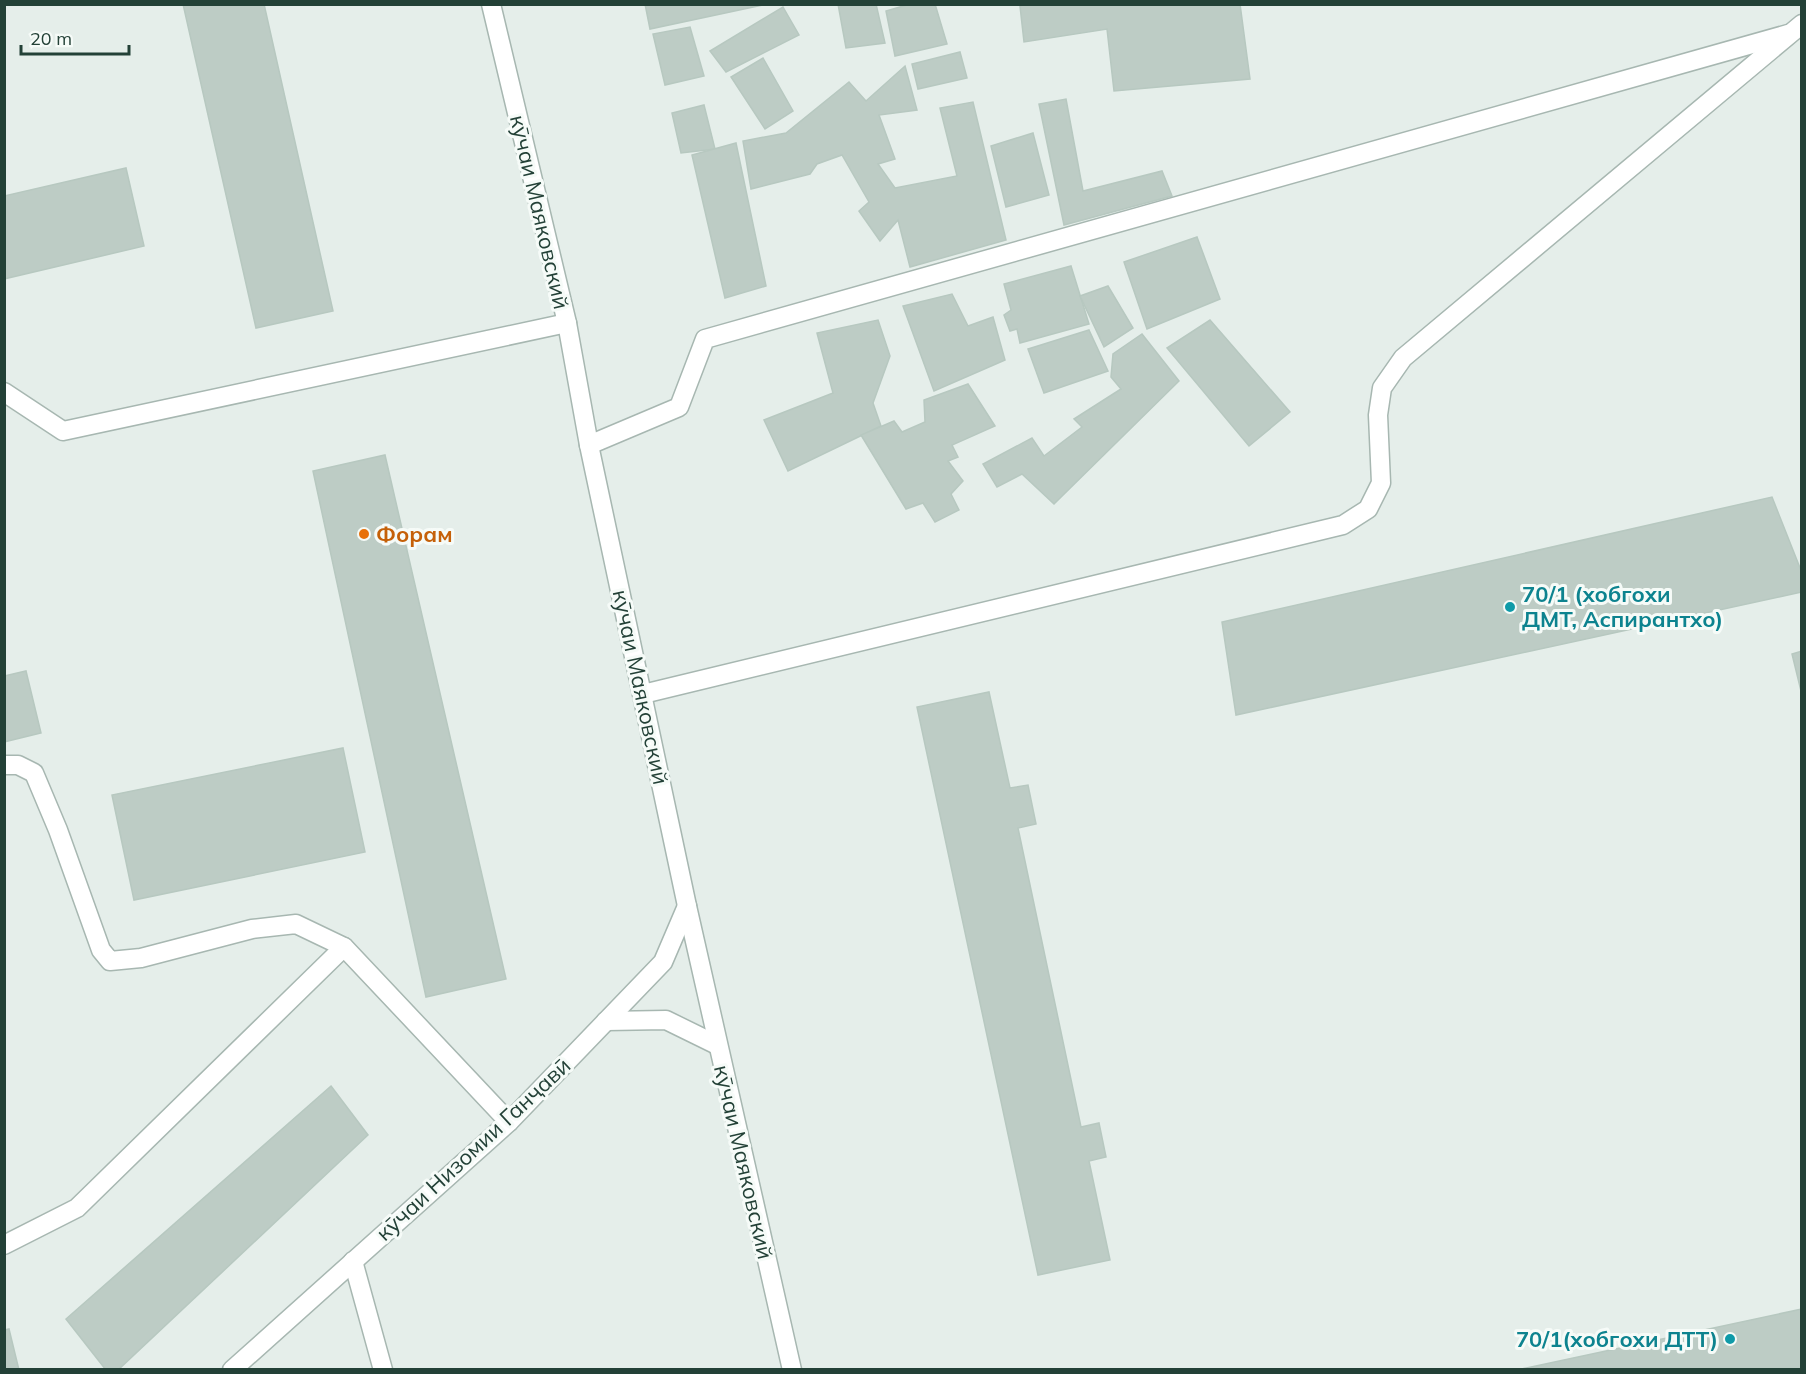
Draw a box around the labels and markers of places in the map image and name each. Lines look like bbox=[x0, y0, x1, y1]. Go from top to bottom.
place label: Форам bbox=[376, 520, 453, 548]
marker: Форам bbox=[357, 527, 371, 541]
place label: 70/1 (хобгохи ДМТ, Аспирантхо) bbox=[1522, 580, 1723, 633]
marker: 70/1 (хобгохи ДМТ, Аспирантхо) bbox=[1503, 600, 1517, 614]
place label: 70/1(хобгохи ДТТ) bbox=[1516, 1325, 1718, 1353]
marker: 70/1(хобгохи ДТТ) bbox=[1723, 1332, 1737, 1346]

